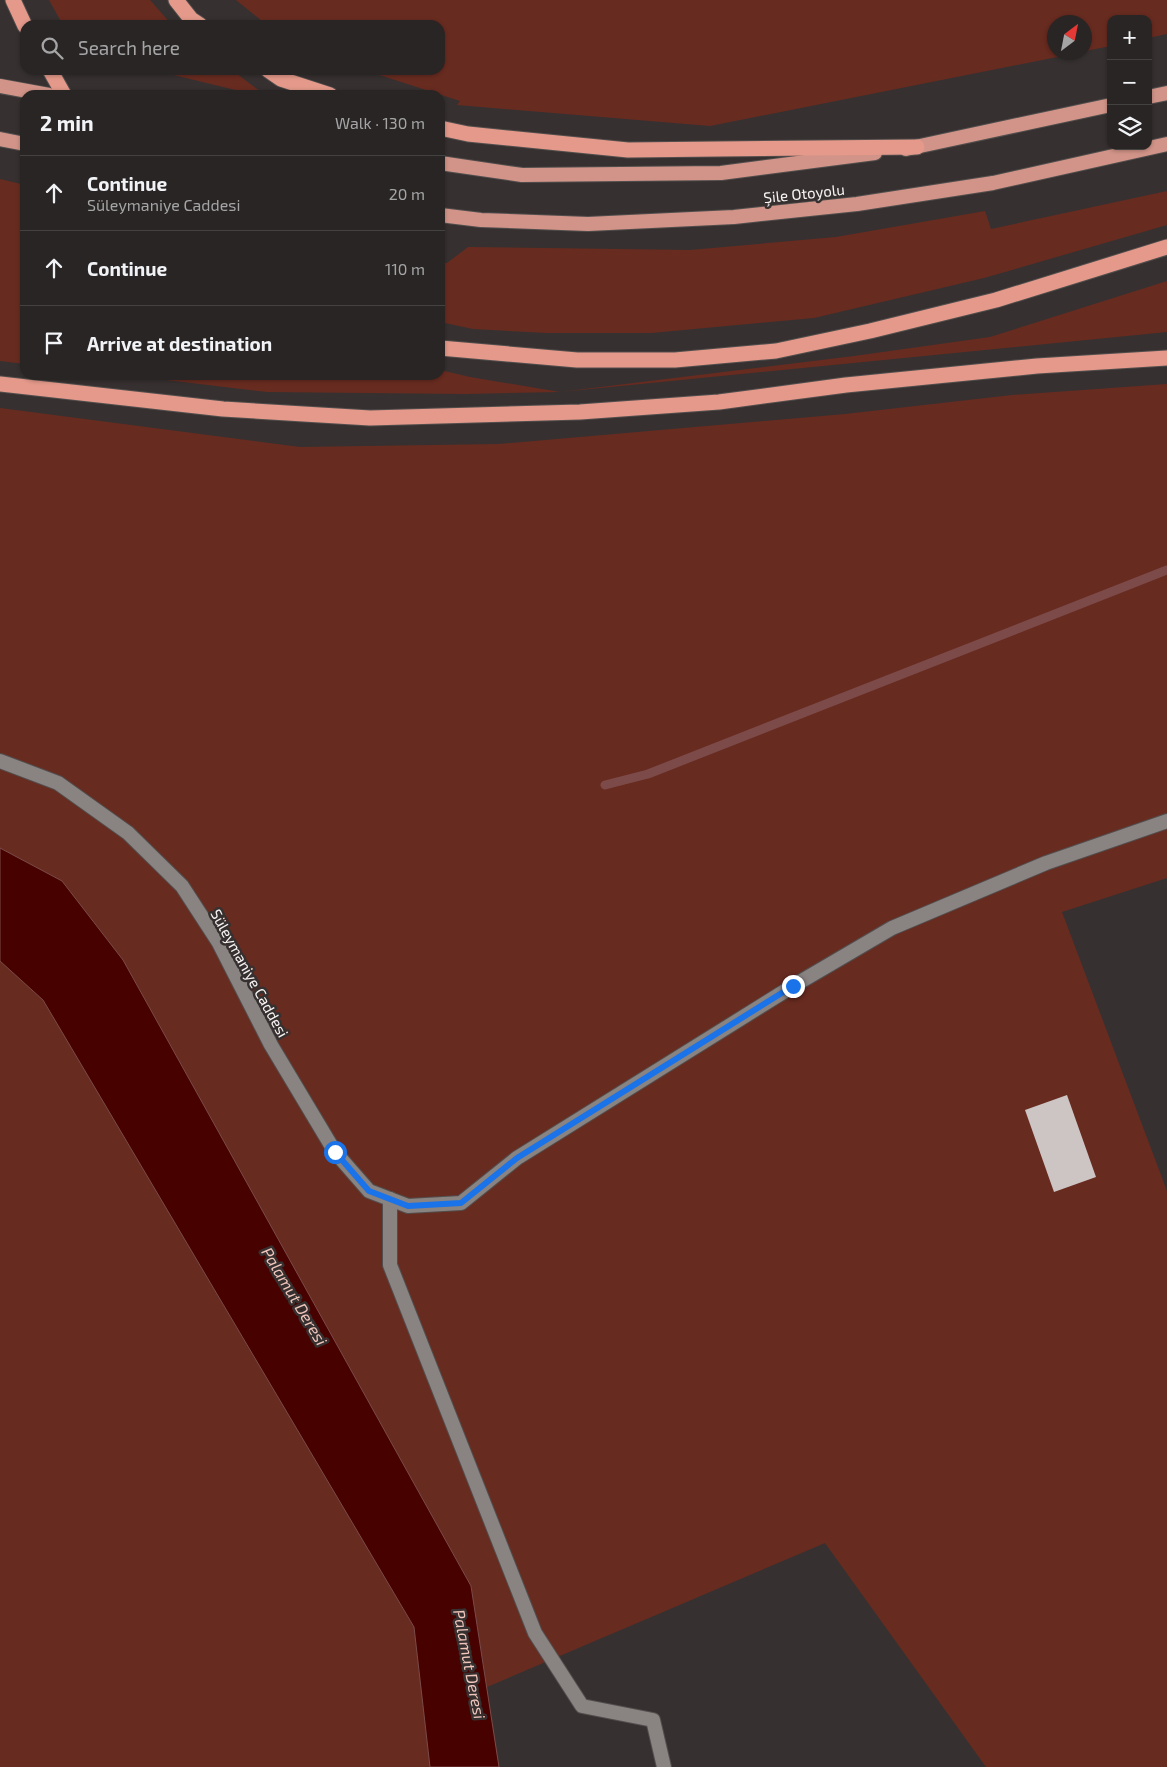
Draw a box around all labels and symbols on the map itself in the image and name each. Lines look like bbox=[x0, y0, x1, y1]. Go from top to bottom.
north arrow bbox=[1047, 15, 1092, 60]
street label: Şile Otoyolu bbox=[763, 180, 846, 207]
street label: Süleymaniye Caddesi bbox=[207, 906, 293, 1040]
route end bbox=[782, 975, 805, 998]
route start bbox=[324, 1141, 347, 1164]
water label: Palamut Deresi bbox=[258, 1244, 332, 1349]
water label: Palamut Deresi bbox=[450, 1608, 490, 1720]

